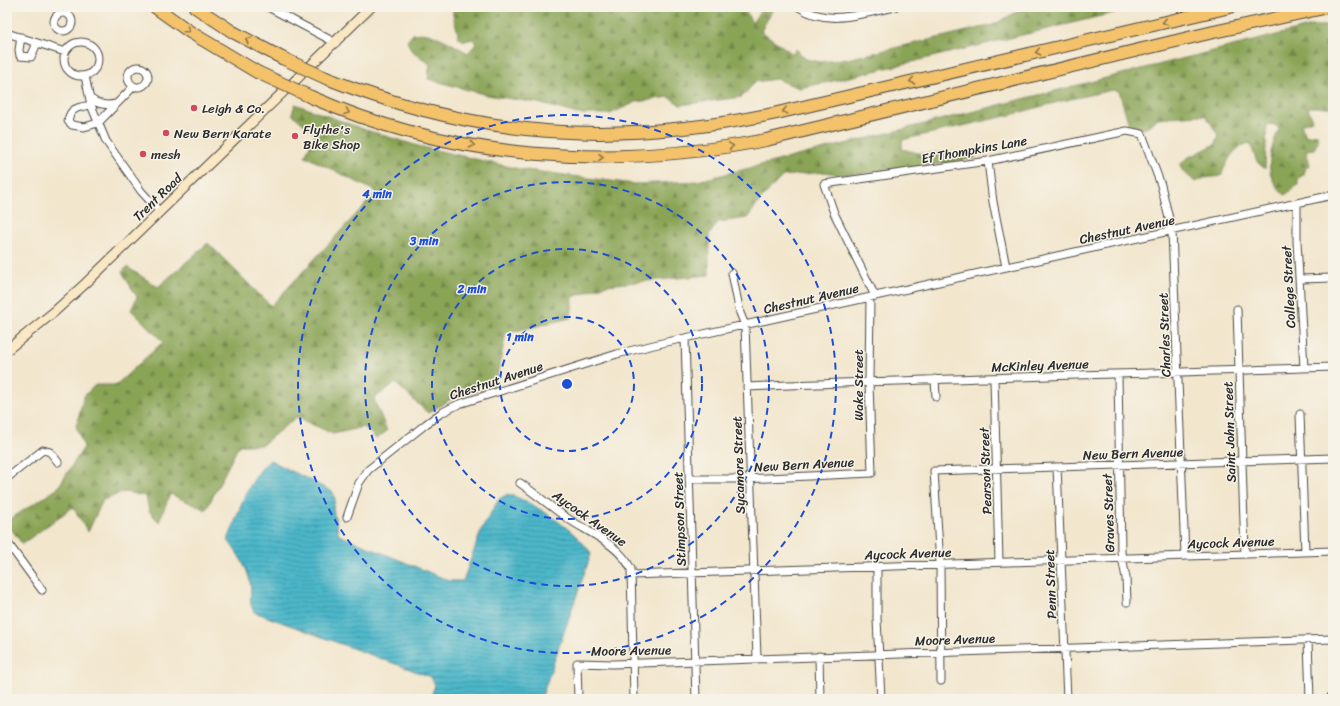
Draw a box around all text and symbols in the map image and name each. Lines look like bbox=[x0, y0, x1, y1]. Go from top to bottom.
one-way arrow bbox=[1162, 18, 1168, 26]
one-way arrow bbox=[182, 25, 189, 32]
one-way arrow bbox=[244, 37, 252, 44]
one-way arrow bbox=[1035, 47, 1041, 55]
one-way arrow bbox=[908, 77, 915, 85]
place label: Leigh & Co. bbox=[202, 97, 265, 120]
marker: Leigh & Co. bbox=[189, 103, 199, 113]
one-way arrow bbox=[343, 107, 350, 115]
one-way arrow bbox=[782, 107, 788, 115]
place label: Flythe's Bike Shop bbox=[303, 118, 360, 156]
place label: New Bern Karate bbox=[174, 122, 272, 145]
marker: New Bern Karate bbox=[161, 128, 171, 138]
street label: Ef Thompkins Lane bbox=[919, 129, 1029, 170]
marker: Flythe's Bike Shop bbox=[290, 131, 300, 141]
one-way arrow bbox=[469, 141, 475, 149]
place label: mesh bbox=[151, 143, 181, 166]
one-way arrow bbox=[728, 143, 734, 151]
marker: mesh bbox=[138, 149, 148, 159]
one-way arrow bbox=[598, 153, 604, 161]
street label: Trent Road bbox=[127, 167, 188, 227]
text: 4 min bbox=[361, 183, 392, 205]
street label: Chestnut Avenue bbox=[1077, 208, 1177, 251]
text: 3 min bbox=[409, 230, 439, 252]
street label: College Street bbox=[1275, 244, 1302, 329]
street label: Chestnut Avenue bbox=[761, 276, 861, 321]
text: 2 min bbox=[456, 278, 487, 300]
street label: Charles Street bbox=[1152, 292, 1177, 378]
text: 1 min bbox=[506, 326, 534, 348]
street label: Wake Street bbox=[847, 349, 870, 421]
street label: McKinley Avenue bbox=[991, 352, 1090, 379]
street label: Chestnut Avenue bbox=[446, 354, 546, 406]
centre of rings bbox=[560, 377, 574, 391]
street label: Saint John Street bbox=[1216, 381, 1243, 483]
street label: Sycamore Street bbox=[725, 415, 752, 514]
street label: Pearson Street bbox=[972, 426, 999, 515]
street label: New Bern Avenue bbox=[1082, 440, 1184, 467]
street label: New Bern Avenue bbox=[753, 450, 855, 479]
street label: Stimpson Street bbox=[666, 471, 693, 567]
street label: Graves Street bbox=[1096, 472, 1121, 553]
street label: Aycock Avenue bbox=[547, 483, 632, 553]
street label: Aycock Avenue bbox=[1186, 529, 1275, 556]
street label: Aycock Avenue bbox=[863, 540, 952, 567]
street label: Penn Street bbox=[1038, 548, 1063, 619]
street label: Moore Avenue bbox=[914, 627, 996, 652]
street label: Moore Avenue bbox=[591, 638, 671, 663]

